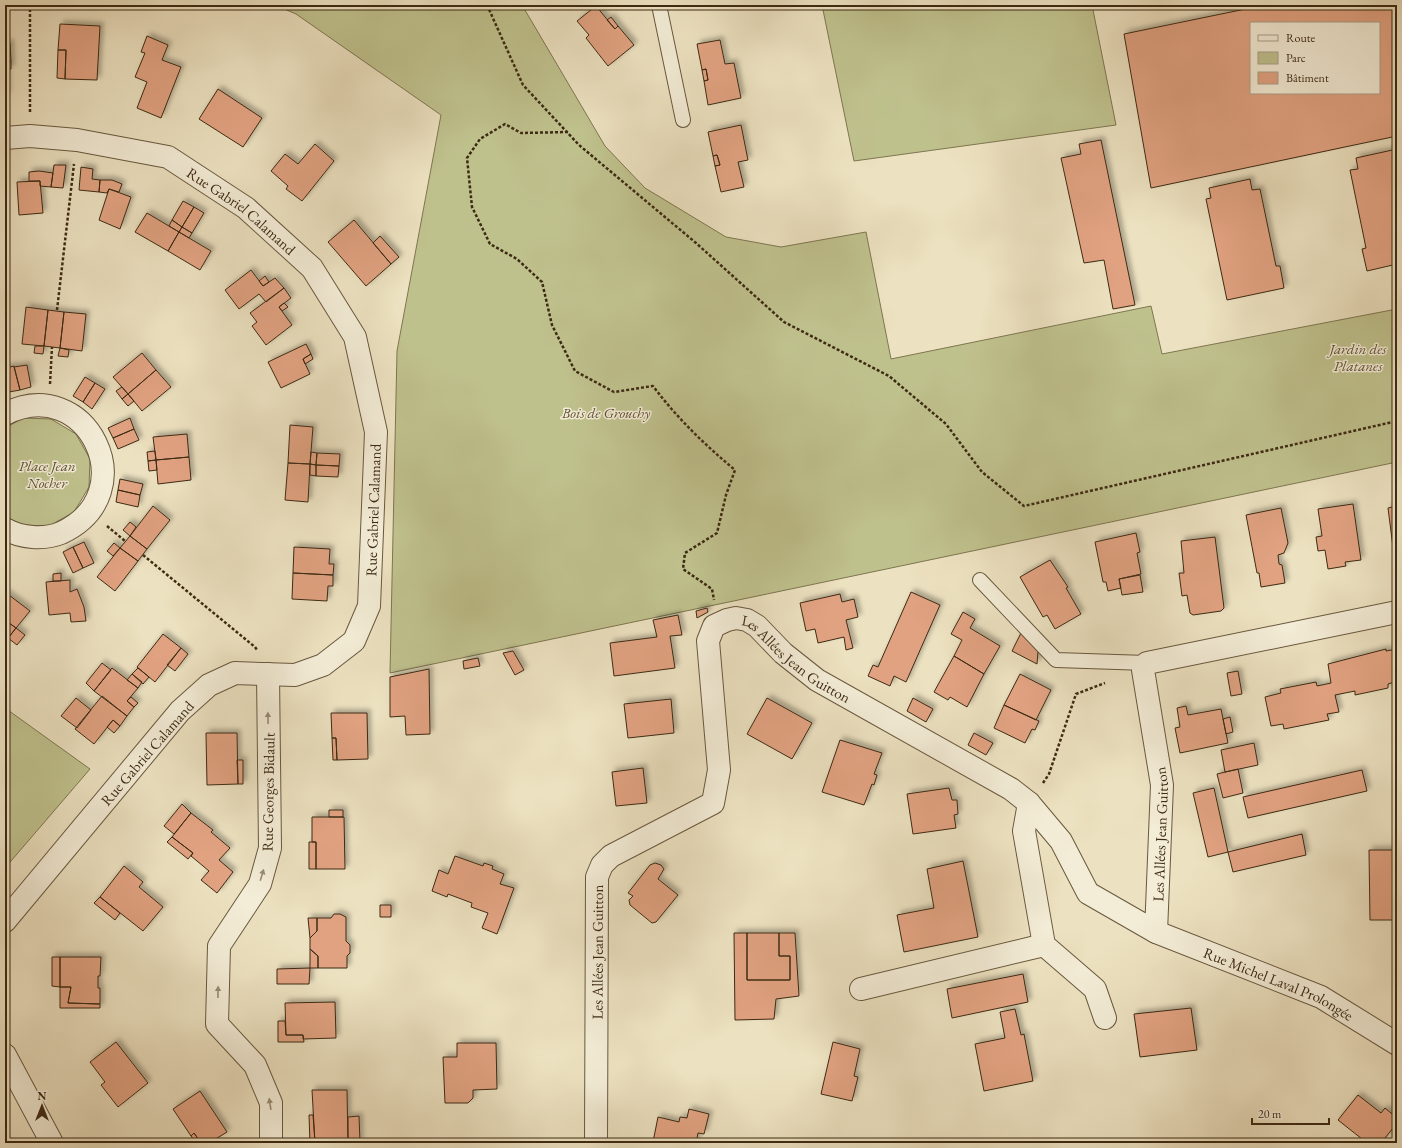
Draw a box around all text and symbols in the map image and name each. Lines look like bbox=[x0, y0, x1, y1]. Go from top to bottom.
legend bbox=[1250, 22, 1380, 94]
text: Route bbox=[1286, 30, 1316, 46]
text: Parc bbox=[1286, 50, 1306, 66]
text: Bâtiment bbox=[1286, 70, 1329, 86]
street label: Rue Gabriel Calamand bbox=[184, 163, 300, 259]
park label: Jardin des Platanes bbox=[1327, 339, 1387, 375]
park label: Bois de Grouchy bbox=[561, 403, 650, 422]
street label: Rue Gabriel Calamand bbox=[361, 443, 385, 577]
park label: Place Jean Nocher bbox=[18, 456, 76, 492]
street label: Les Allées Jean Guitton bbox=[740, 610, 854, 707]
street label: Rue Gabriel Calamand bbox=[96, 696, 198, 809]
one-way arrow bbox=[265, 711, 271, 724]
street label: Rue Georges Bidault bbox=[257, 732, 279, 852]
street label: Les Allées Jean Guitton bbox=[1148, 765, 1172, 902]
one-way arrow bbox=[259, 869, 265, 881]
street label: Les Allées Jean Guitton bbox=[587, 884, 606, 1019]
street label: Rue Michel Laval Prolongée bbox=[1201, 942, 1357, 1024]
one-way arrow bbox=[215, 985, 221, 998]
north arrow bbox=[22, 1086, 62, 1126]
text: N bbox=[38, 1089, 47, 1103]
one-way arrow bbox=[267, 1098, 273, 1110]
scale bar bbox=[1252, 1100, 1329, 1126]
text: 20 m bbox=[1258, 1106, 1282, 1122]

